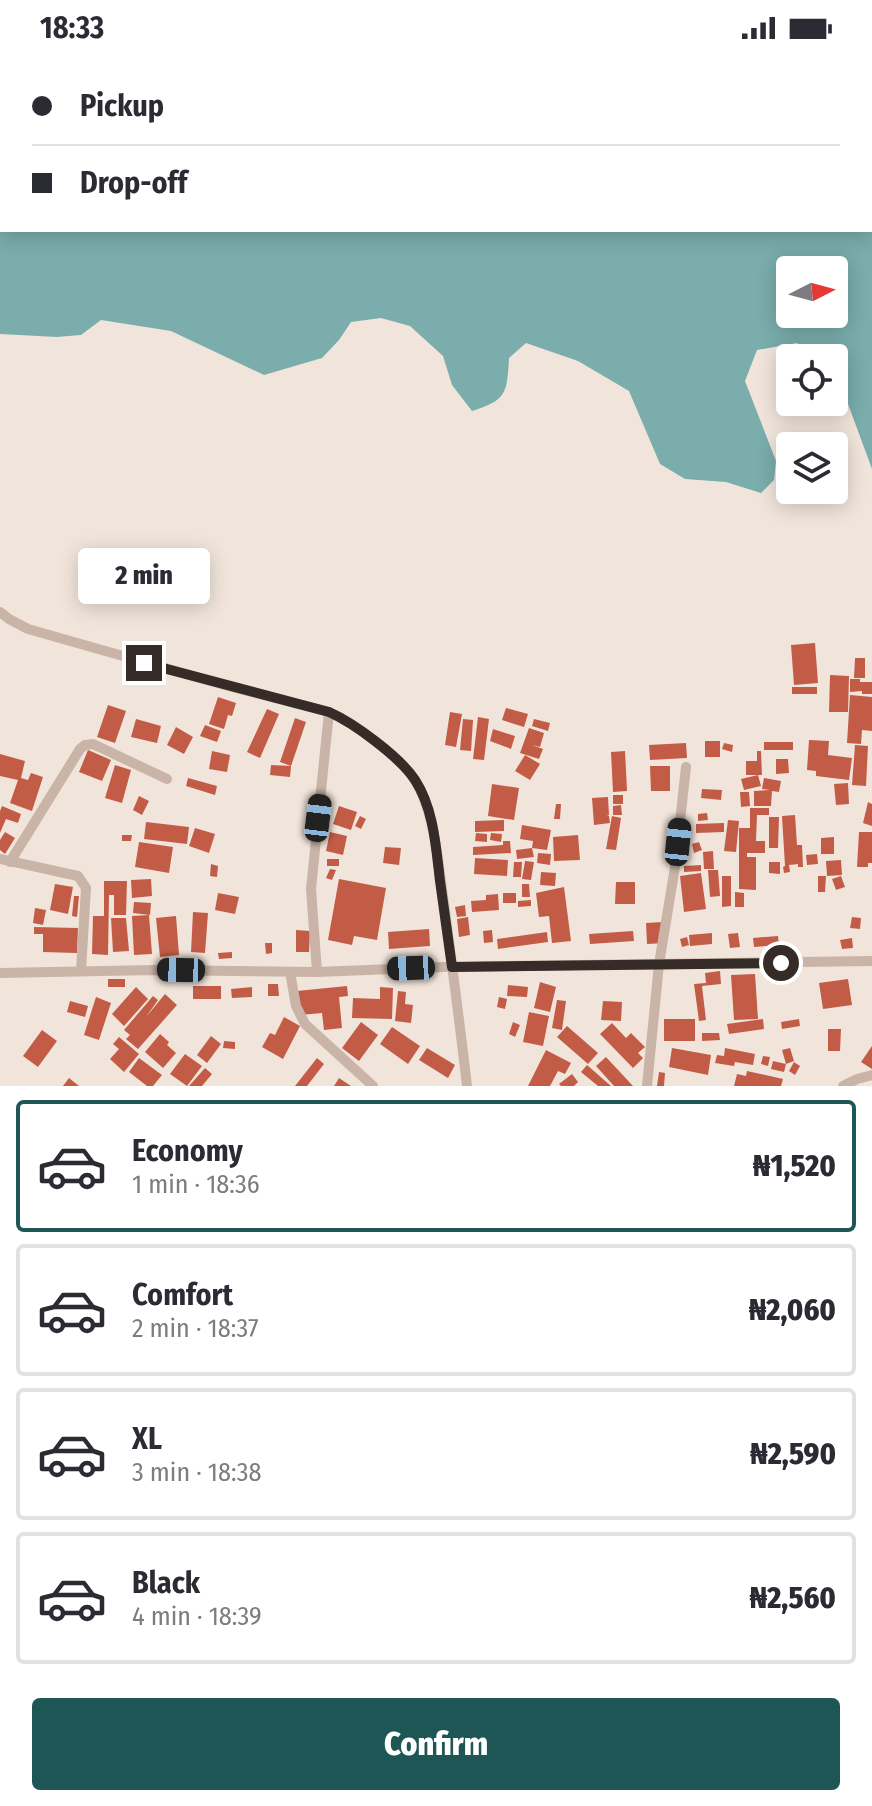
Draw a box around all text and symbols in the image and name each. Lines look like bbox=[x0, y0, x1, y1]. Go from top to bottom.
text: 18:33 bbox=[40, 10, 104, 46]
text: Pickup bbox=[80, 88, 164, 124]
text: Drop-off bbox=[80, 165, 187, 201]
north arrow bbox=[776, 256, 848, 328]
map controls bbox=[776, 256, 848, 504]
button: locate bbox=[776, 344, 848, 416]
button: layers bbox=[776, 432, 848, 504]
callout: 2 min bbox=[78, 547, 210, 603]
text: 2 min bbox=[115, 560, 173, 591]
route end bbox=[126, 645, 162, 681]
car bbox=[303, 793, 333, 843]
car bbox=[664, 817, 692, 867]
route start bbox=[763, 945, 799, 981]
car bbox=[387, 955, 435, 981]
car bbox=[157, 958, 205, 982]
icon: car bbox=[36, 1130, 108, 1202]
text: Economy bbox=[132, 1133, 243, 1169]
text: ₦1,520 bbox=[753, 1148, 836, 1184]
text: 1 min · 18:36 bbox=[132, 1169, 260, 1200]
icon: car bbox=[36, 1274, 108, 1346]
text: Comfort bbox=[132, 1277, 233, 1313]
text: ₦2,060 bbox=[749, 1292, 836, 1328]
text: 2 min · 18:37 bbox=[132, 1313, 259, 1344]
icon: car bbox=[36, 1418, 108, 1490]
text: XL bbox=[132, 1421, 162, 1457]
text: ₦2,590 bbox=[750, 1436, 836, 1472]
text: 3 min · 18:38 bbox=[132, 1457, 261, 1488]
icon: car bbox=[36, 1562, 108, 1634]
text: Black bbox=[132, 1565, 200, 1601]
text: ₦2,560 bbox=[750, 1580, 836, 1616]
text: 4 min · 18:39 bbox=[132, 1601, 262, 1632]
button: Confirm bbox=[32, 1698, 840, 1790]

